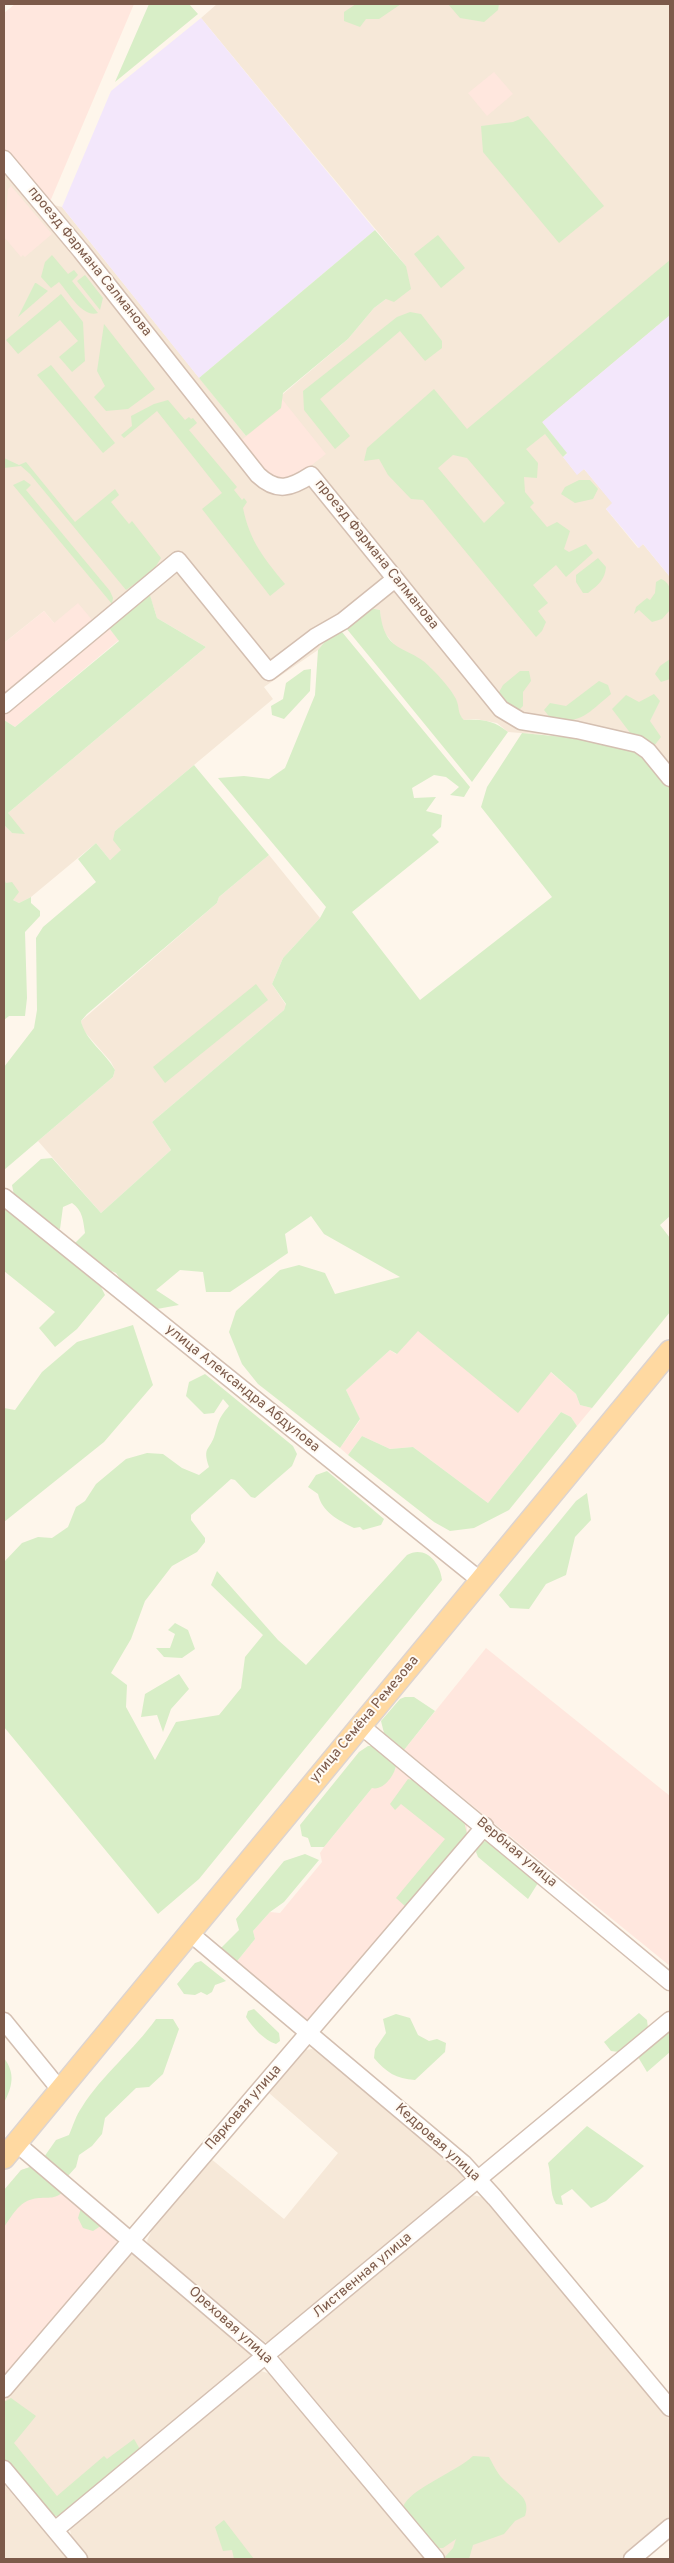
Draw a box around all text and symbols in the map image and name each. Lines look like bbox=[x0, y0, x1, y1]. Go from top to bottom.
street label: проезд Фармана Салманова bbox=[23, 184, 155, 340]
street label: проезд Фармана Салманова bbox=[310, 477, 442, 633]
street label: улица Александра Абдулова bbox=[161, 1322, 323, 1456]
street label: улица Семёна Ремезова bbox=[307, 1653, 423, 1787]
street label: Вербная улица bbox=[472, 1814, 560, 1892]
street label: Парковая улица bbox=[203, 2062, 285, 2154]
street label: Кедровая улица bbox=[391, 2100, 483, 2186]
street label: Лиственная улица bbox=[310, 2230, 416, 2322]
street label: Ореховая улица bbox=[184, 2284, 276, 2368]

